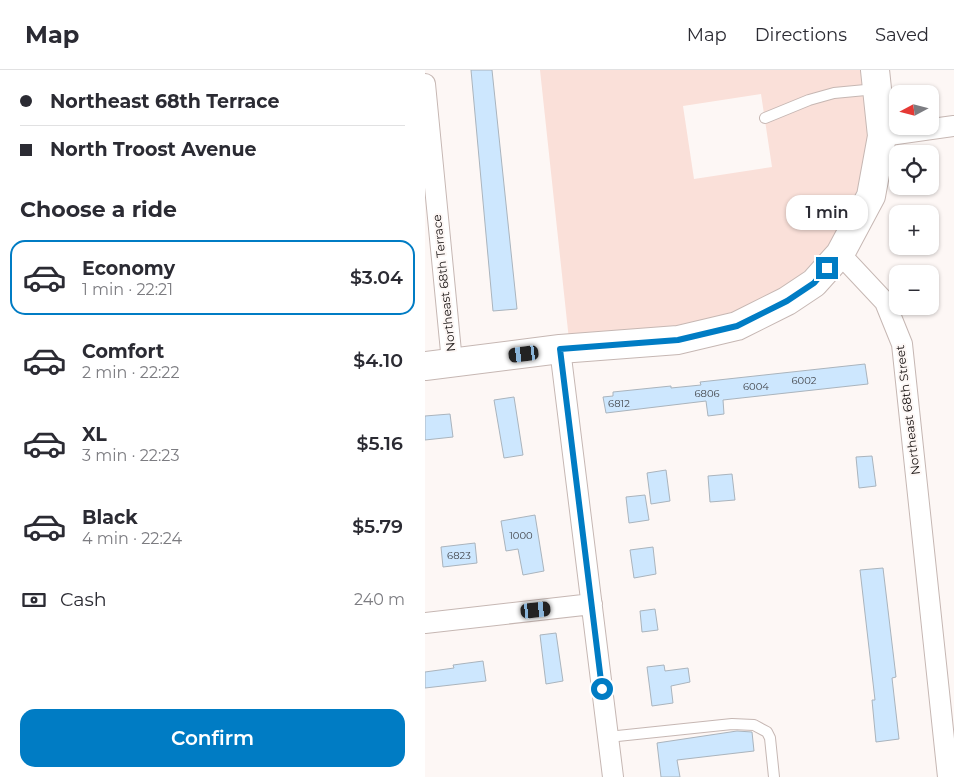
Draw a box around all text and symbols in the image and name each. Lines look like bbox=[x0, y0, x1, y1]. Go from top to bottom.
text: Map bbox=[25, 20, 79, 49]
text: Map bbox=[687, 24, 727, 46]
text: Directions bbox=[755, 24, 847, 46]
text: Saved bbox=[875, 24, 929, 46]
north arrow bbox=[889, 85, 939, 135]
map controls bbox=[889, 85, 939, 315]
text: Northeast 68th Terrace bbox=[50, 90, 279, 113]
text: North Troost Avenue bbox=[50, 138, 256, 161]
button: locate bbox=[889, 145, 939, 195]
text: Choose a ride bbox=[20, 196, 177, 223]
callout: 1 min bbox=[786, 196, 868, 230]
text: 1 min bbox=[806, 203, 848, 222]
button: + bbox=[889, 205, 939, 255]
street label: Northeast 68th Terrace bbox=[429, 214, 458, 352]
icon: car bbox=[22, 255, 67, 300]
text: Economy bbox=[82, 257, 175, 280]
route end bbox=[816, 257, 838, 279]
button: − bbox=[889, 265, 939, 315]
text: $3.04 bbox=[350, 266, 403, 289]
text: 1 min · 22:21 bbox=[82, 280, 173, 299]
icon: car bbox=[22, 338, 67, 383]
text: Comfort bbox=[82, 340, 164, 363]
street label: Northeast 68th Street bbox=[892, 344, 923, 476]
car bbox=[508, 345, 539, 363]
text: $4.10 bbox=[353, 349, 403, 372]
text: 2 min · 22:22 bbox=[82, 363, 180, 382]
house number: 6002 bbox=[791, 374, 817, 387]
house number: 6004 bbox=[743, 380, 769, 393]
house number: 6806 bbox=[694, 387, 720, 400]
house number: 6812 bbox=[608, 397, 630, 410]
icon: car bbox=[22, 421, 67, 466]
text: XL bbox=[82, 423, 107, 446]
text: $5.16 bbox=[356, 432, 403, 455]
text: 3 min · 22:23 bbox=[82, 446, 179, 465]
icon: car bbox=[22, 504, 67, 549]
text: Black bbox=[82, 506, 138, 529]
text: $5.79 bbox=[352, 515, 403, 538]
text: 4 min · 22:24 bbox=[82, 529, 182, 548]
house number: 1000 bbox=[509, 529, 533, 542]
house number: 6823 bbox=[447, 549, 471, 562]
icon: cash bbox=[20, 586, 48, 614]
text: Cash bbox=[60, 588, 107, 611]
text: 240 m bbox=[354, 590, 405, 609]
car bbox=[520, 601, 551, 619]
route start bbox=[591, 678, 613, 700]
button: Confirm bbox=[20, 709, 405, 767]

